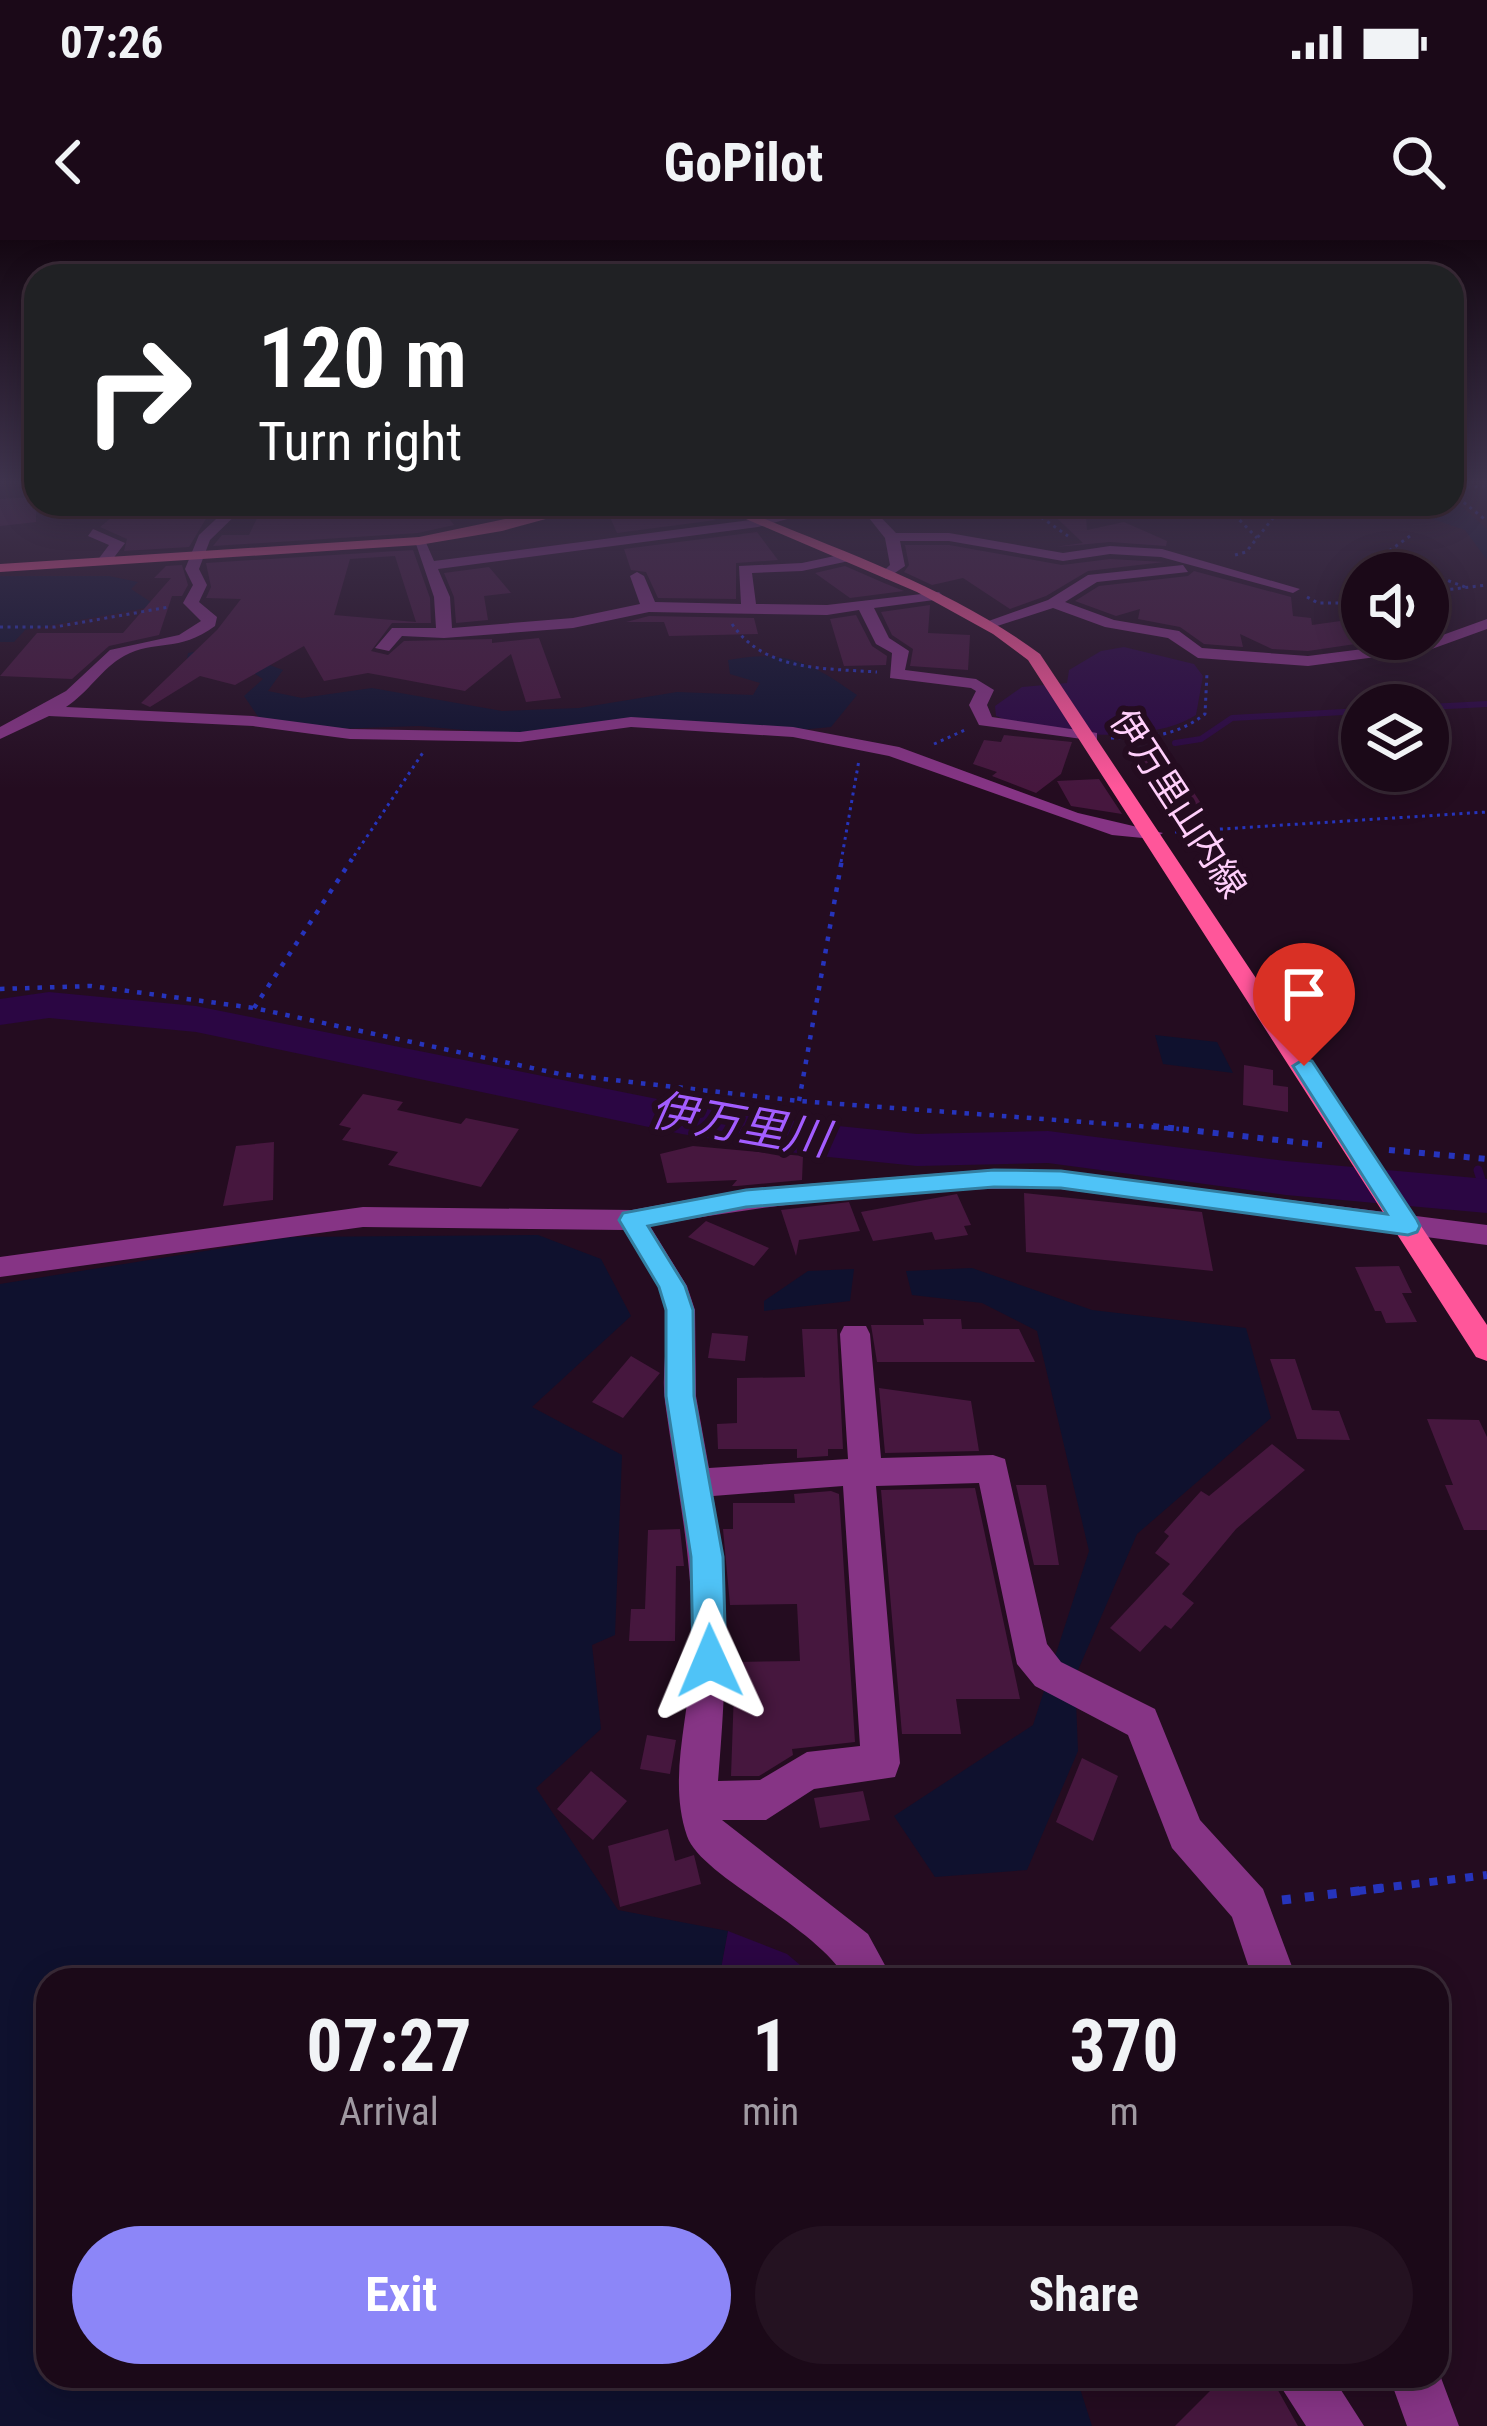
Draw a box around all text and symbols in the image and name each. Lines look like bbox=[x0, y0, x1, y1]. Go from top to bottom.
text: 07:26 bbox=[60, 16, 163, 69]
icon: back bbox=[36, 129, 102, 195]
icon: search bbox=[1385, 129, 1451, 195]
text: GoPilot bbox=[664, 131, 823, 194]
text: 120 m bbox=[258, 309, 467, 408]
icon: right bbox=[60, 312, 216, 468]
text: Turn right bbox=[258, 410, 462, 473]
map controls bbox=[1341, 552, 1449, 792]
button: sound bbox=[1341, 552, 1449, 660]
button: layers bbox=[1341, 684, 1449, 792]
street label: 伊万里山内線 bbox=[1102, 702, 1255, 906]
pin bbox=[1253, 943, 1355, 1066]
icon: arrive bbox=[1271, 961, 1337, 1027]
water label: 伊万里川 bbox=[647, 1083, 837, 1167]
position arrow bbox=[647, 1598, 773, 1724]
text: 07:27 bbox=[306, 2004, 472, 2089]
text: 1 bbox=[752, 2004, 789, 2089]
text: 370 bbox=[1069, 2004, 1179, 2089]
text: Arrival bbox=[339, 2089, 439, 2135]
text: min bbox=[742, 2089, 799, 2135]
text: m bbox=[1109, 2089, 1139, 2135]
button: Exit bbox=[72, 2226, 731, 2364]
button: Share bbox=[755, 2226, 1413, 2364]

